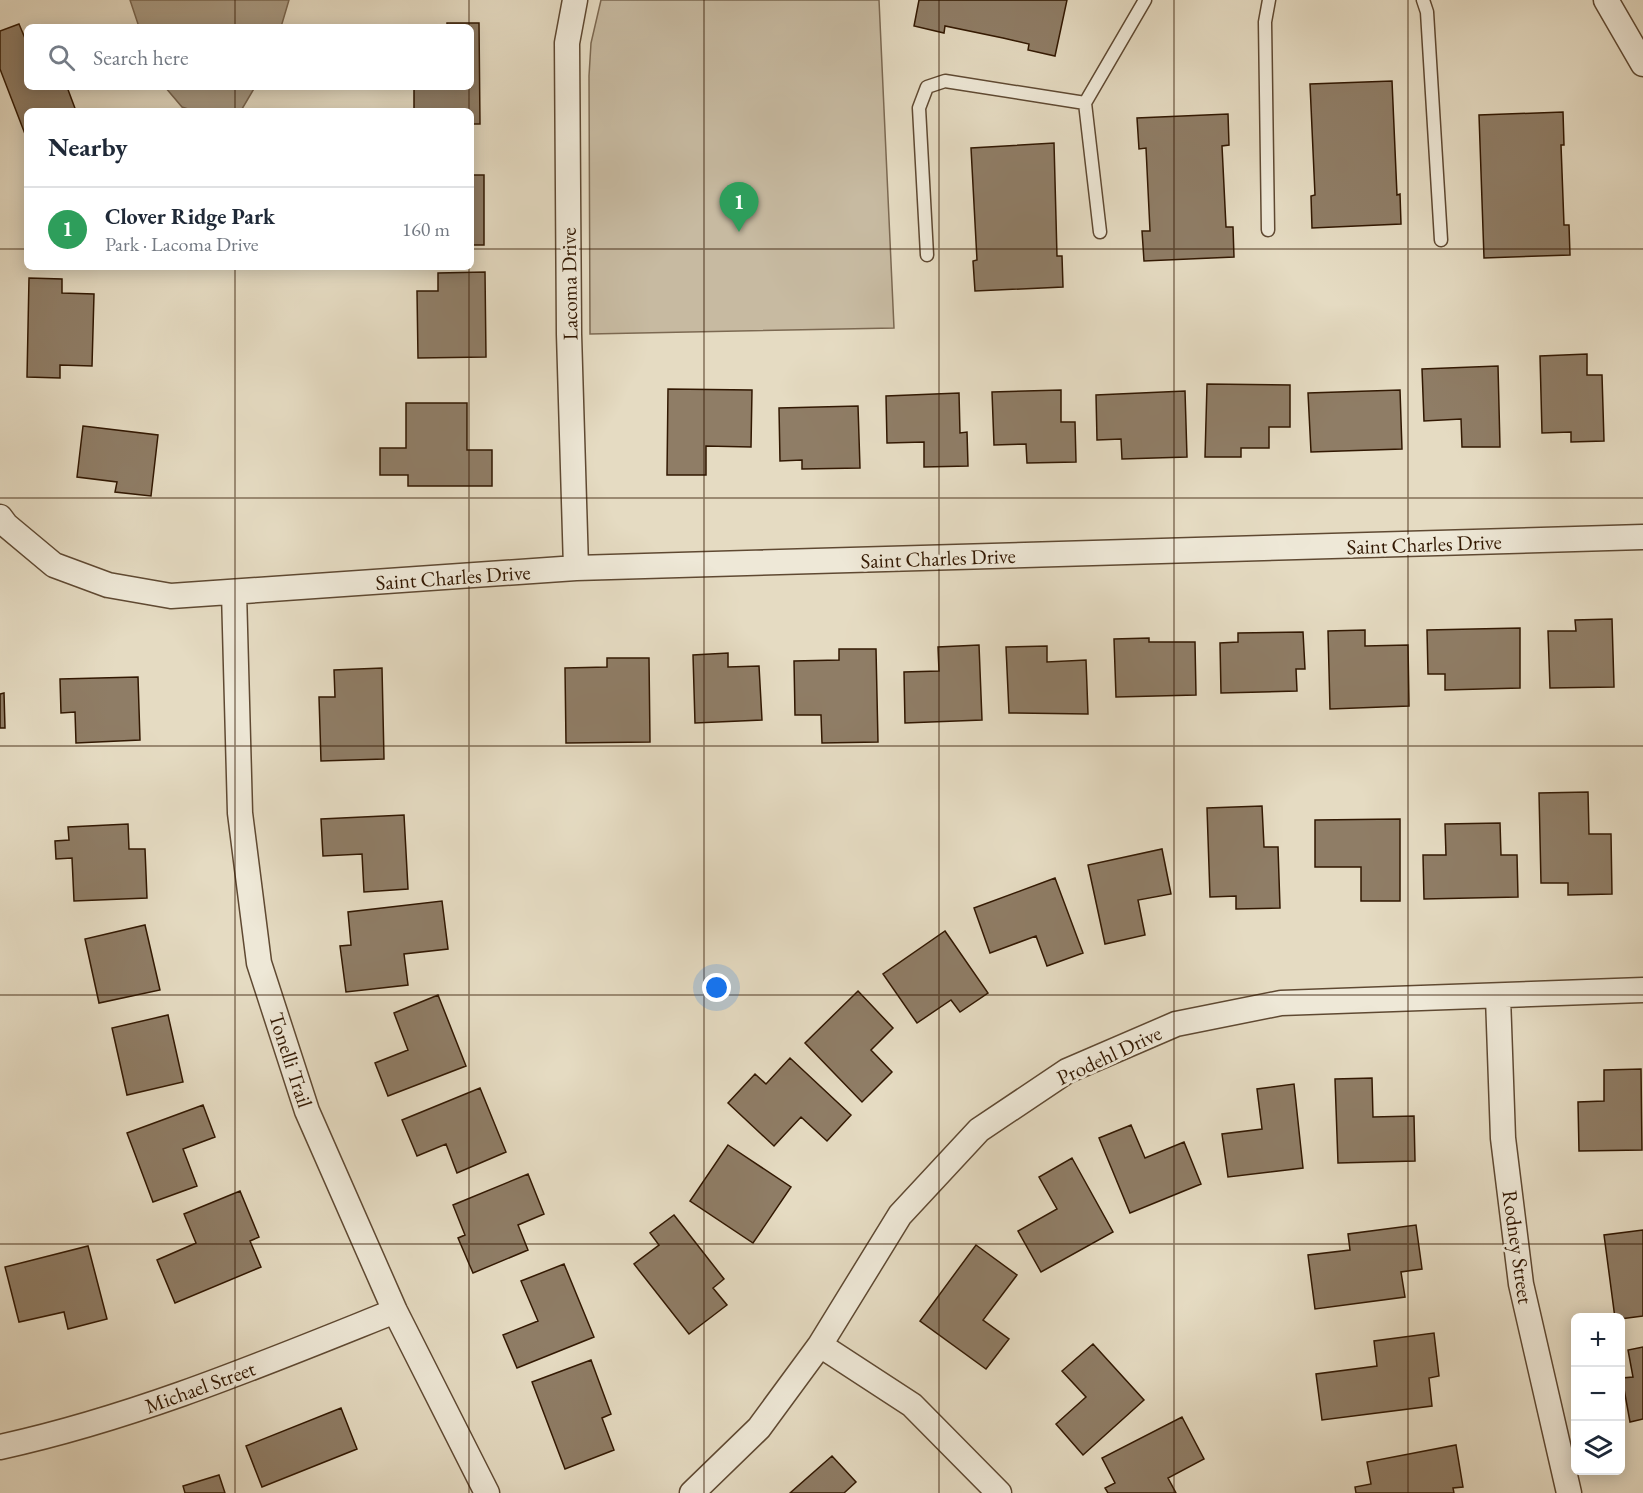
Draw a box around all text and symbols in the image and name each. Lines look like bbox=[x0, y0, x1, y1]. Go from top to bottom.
search box bbox=[24, 24, 474, 90]
icon: search bbox=[45, 41, 78, 74]
text: Search here bbox=[93, 43, 188, 72]
text: Nearby bbox=[48, 130, 128, 164]
pin: 1 bbox=[720, 182, 758, 232]
text: Clover Ridge Park bbox=[105, 202, 275, 231]
text: 1 bbox=[62, 216, 73, 242]
text: 160 m bbox=[402, 216, 450, 242]
street label: Lacoma Drive bbox=[555, 227, 583, 341]
text: Park · Lacoma Drive bbox=[105, 231, 259, 257]
street label: Saint Charles Drive bbox=[1346, 528, 1502, 560]
street label: Saint Charles Drive bbox=[860, 542, 1016, 574]
street label: Saint Charles Drive bbox=[375, 558, 531, 596]
your location bbox=[702, 973, 731, 1002]
street label: Tonelli Trail bbox=[263, 1009, 319, 1111]
street label: Prodehl Drive bbox=[1052, 1019, 1166, 1091]
street label: Rodney Street bbox=[1497, 1188, 1539, 1306]
map controls bbox=[1571, 1313, 1625, 1475]
button: + bbox=[1571, 1313, 1625, 1367]
street label: Michael Street bbox=[141, 1354, 259, 1419]
button: − bbox=[1571, 1367, 1625, 1421]
button: layers bbox=[1571, 1421, 1625, 1475]

